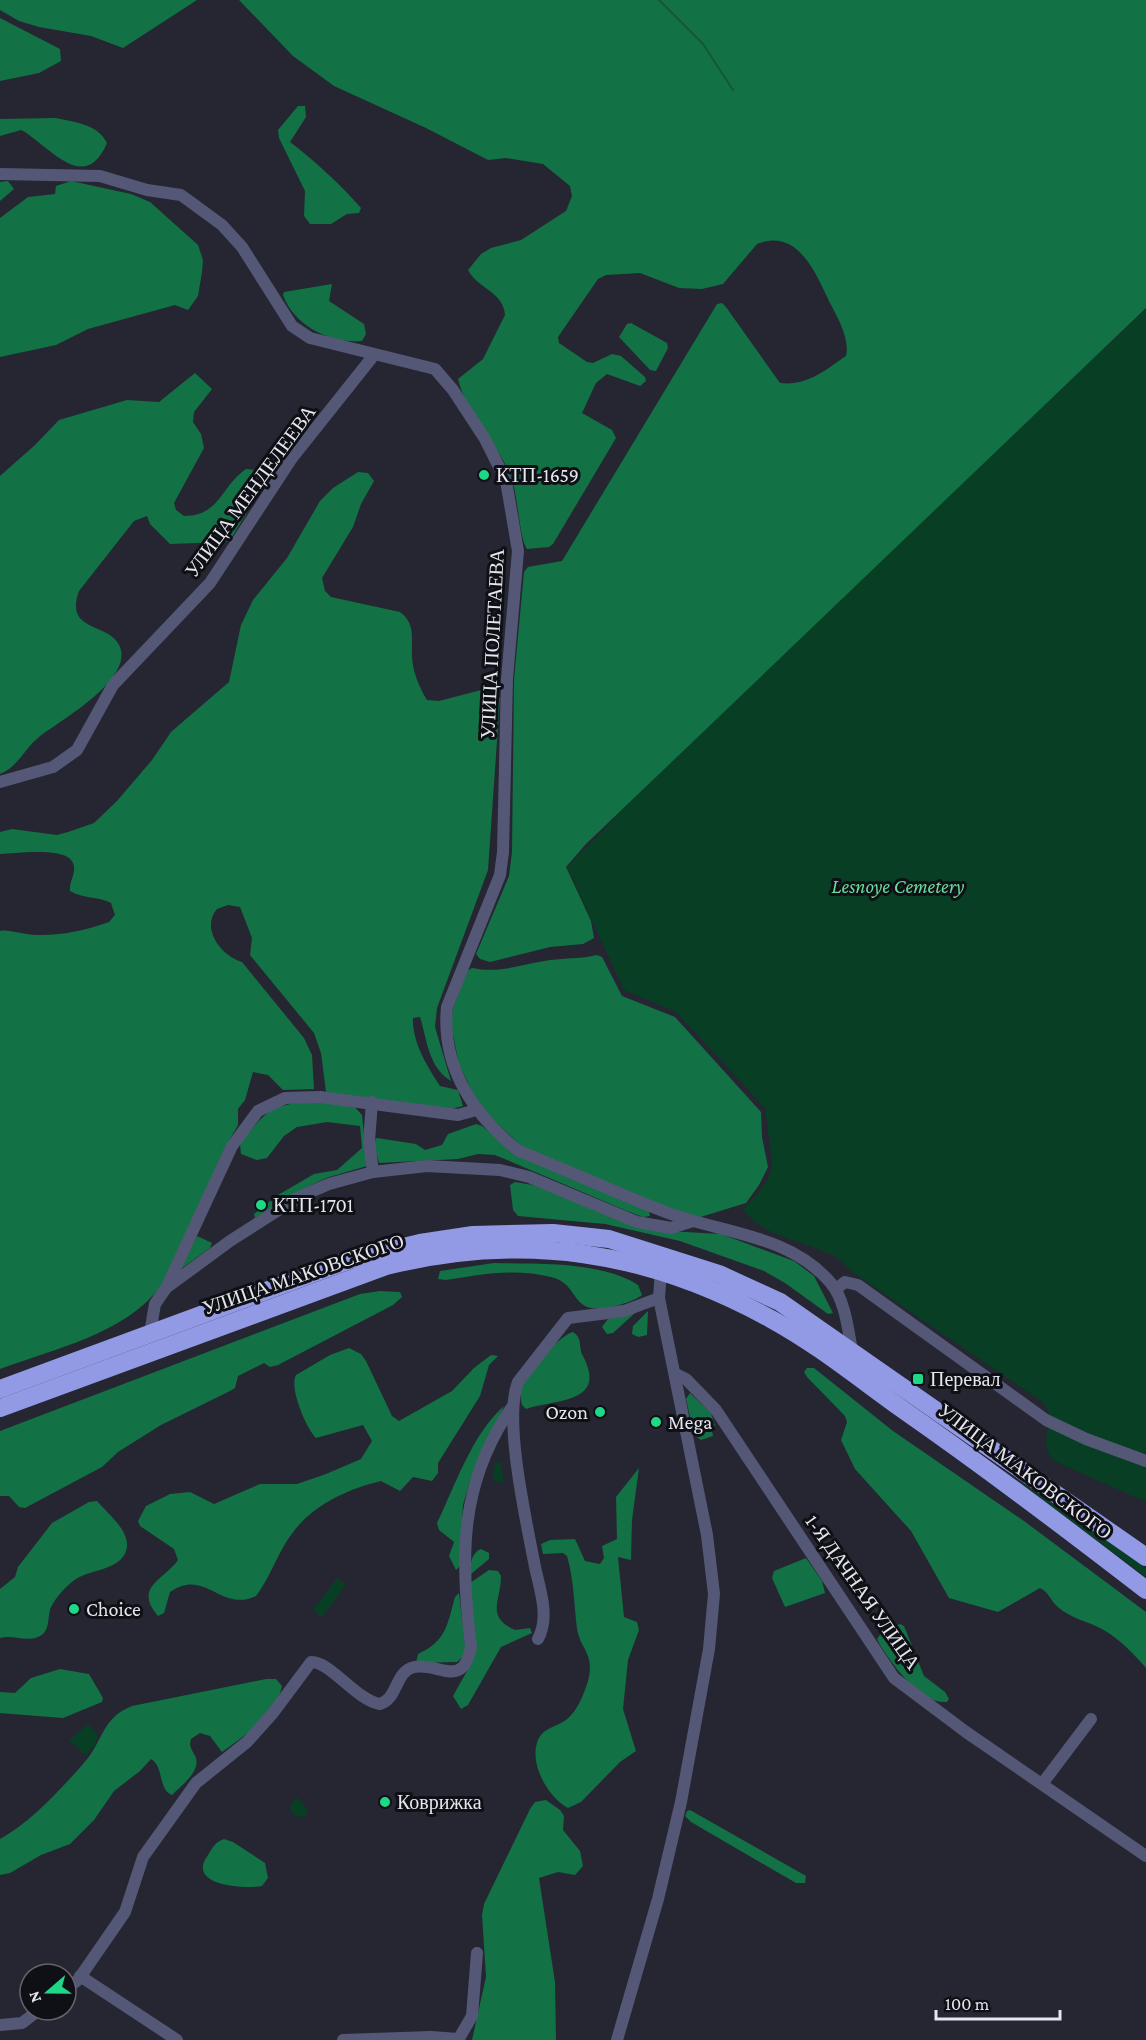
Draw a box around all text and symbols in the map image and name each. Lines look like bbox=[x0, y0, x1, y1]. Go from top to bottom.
street label: УЛИЦА МЕНДЕЛЕЕВА bbox=[180, 400, 321, 582]
place label: КТП-1659 bbox=[496, 464, 579, 486]
marker: КТП-1659 bbox=[477, 468, 491, 482]
street label: УЛИЦА ПОЛЕТАЕВА bbox=[476, 548, 509, 740]
park label: Lesnoye Cemetery bbox=[832, 875, 964, 898]
place label: КТП-1701 bbox=[273, 1194, 354, 1216]
marker: КТП-1701 bbox=[254, 1198, 268, 1212]
street label: УЛИЦА МАКОВСКОГО bbox=[199, 1229, 407, 1320]
place label: Перевал bbox=[930, 1368, 1000, 1391]
marker: Перевал bbox=[911, 1372, 925, 1386]
street label: УЛИЦА МАКОВСКОГО bbox=[933, 1399, 1116, 1544]
place label: Ozon bbox=[545, 1401, 588, 1423]
marker: Ozon bbox=[593, 1405, 607, 1419]
place label: Mega bbox=[668, 1411, 712, 1434]
marker: Mega bbox=[649, 1415, 663, 1429]
street label: 1-Я ДАЧНАЯ УЛИЦА bbox=[800, 1510, 925, 1675]
place label: Choice bbox=[86, 1598, 141, 1620]
marker: Choice bbox=[67, 1602, 81, 1616]
place label: Коврижка bbox=[397, 1791, 482, 1814]
marker: Коврижка bbox=[378, 1795, 392, 1809]
north arrow bbox=[18, 1962, 78, 2022]
scale bar bbox=[936, 1983, 1060, 2021]
text: N bbox=[24, 1989, 44, 2005]
text: 100 m bbox=[945, 1994, 990, 2014]

